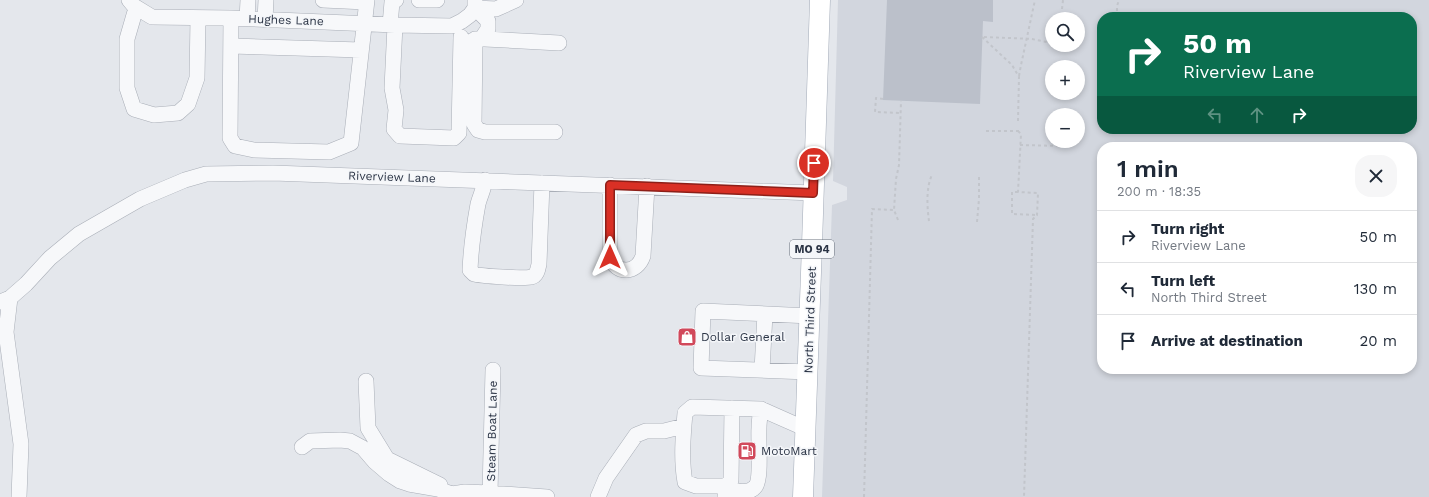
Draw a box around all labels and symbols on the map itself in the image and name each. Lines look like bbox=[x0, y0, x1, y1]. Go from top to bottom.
street label: Hughes Lane bbox=[248, 12, 324, 28]
pin bbox=[797, 146, 831, 180]
street label: Riverview Lane bbox=[348, 168, 436, 186]
position arrow bbox=[589, 236, 631, 278]
road number: MO 94 bbox=[790, 240, 834, 258]
street label: North Third Street bbox=[801, 266, 819, 374]
shop icon: Dollar General bbox=[676, 326, 698, 348]
place label: Dollar General bbox=[701, 330, 785, 344]
street label: Steam Boat Lane bbox=[484, 380, 500, 482]
fuel station icon: MotoMart bbox=[736, 440, 758, 462]
place label: MotoMart bbox=[761, 444, 817, 458]

